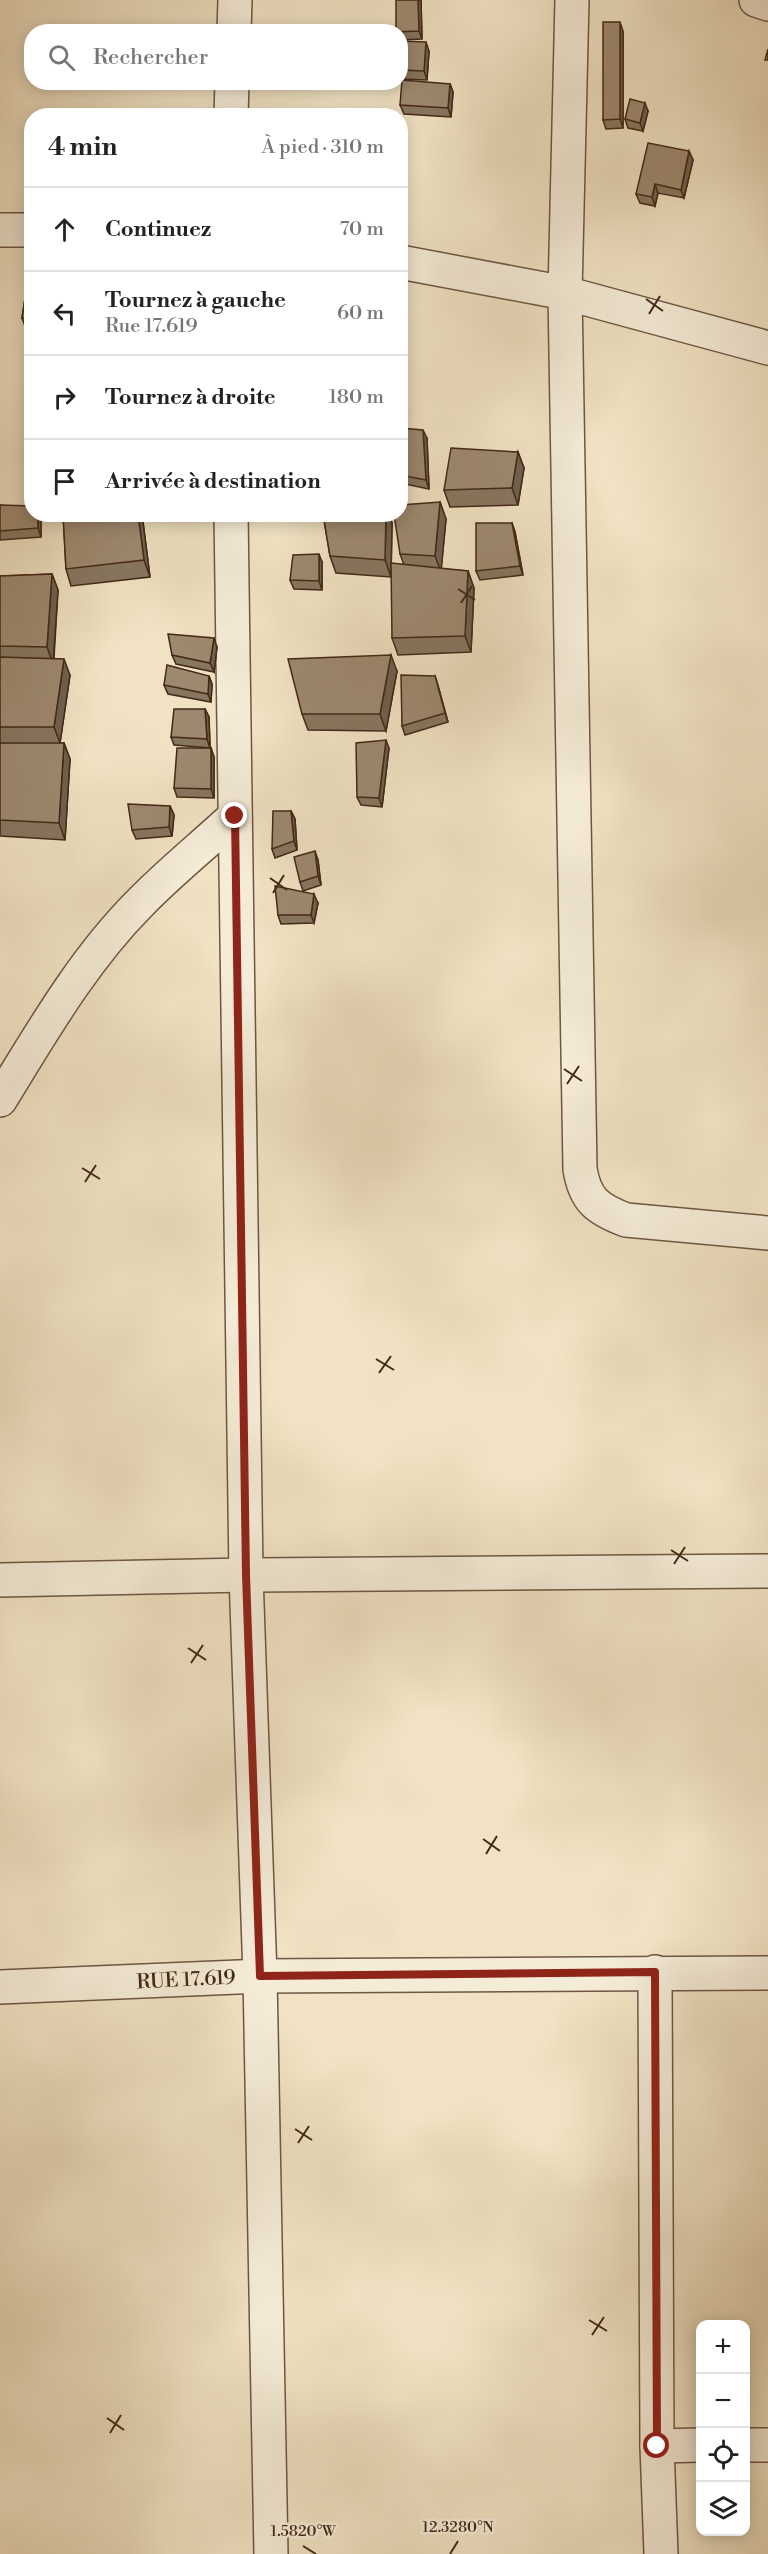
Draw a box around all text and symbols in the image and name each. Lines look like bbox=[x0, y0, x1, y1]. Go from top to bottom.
search box bbox=[24, 24, 408, 90]
icon: search bbox=[45, 41, 78, 74]
text: Rechercher bbox=[93, 44, 208, 71]
text: 4 min bbox=[48, 131, 118, 163]
text: À pied · 310 m bbox=[262, 135, 384, 160]
icon: ahead bbox=[48, 213, 81, 246]
text: Continuez bbox=[105, 216, 211, 243]
text: 70 m bbox=[340, 217, 384, 242]
text: Tournez à gauche bbox=[105, 287, 286, 314]
icon: left bbox=[48, 297, 81, 330]
text: 60 m bbox=[337, 301, 384, 326]
text: Rue 17.619 bbox=[105, 314, 198, 339]
icon: right bbox=[48, 381, 81, 414]
text: Tournez à droite bbox=[105, 384, 276, 411]
text: 180 m bbox=[329, 385, 384, 410]
icon: arrive bbox=[48, 465, 81, 498]
text: Arrivée à destination bbox=[105, 468, 321, 495]
route end bbox=[221, 802, 247, 828]
street label: RUE 17.619 bbox=[136, 1965, 236, 1996]
map controls bbox=[696, 2320, 750, 2536]
button: + bbox=[696, 2320, 750, 2374]
button: − bbox=[696, 2374, 750, 2428]
button: locate bbox=[696, 2428, 750, 2482]
route start bbox=[643, 2432, 669, 2458]
button: layers bbox=[696, 2482, 750, 2536]
text: 12.3280°N bbox=[422, 2518, 494, 2537]
text: 1.5820°W bbox=[270, 2522, 336, 2541]

